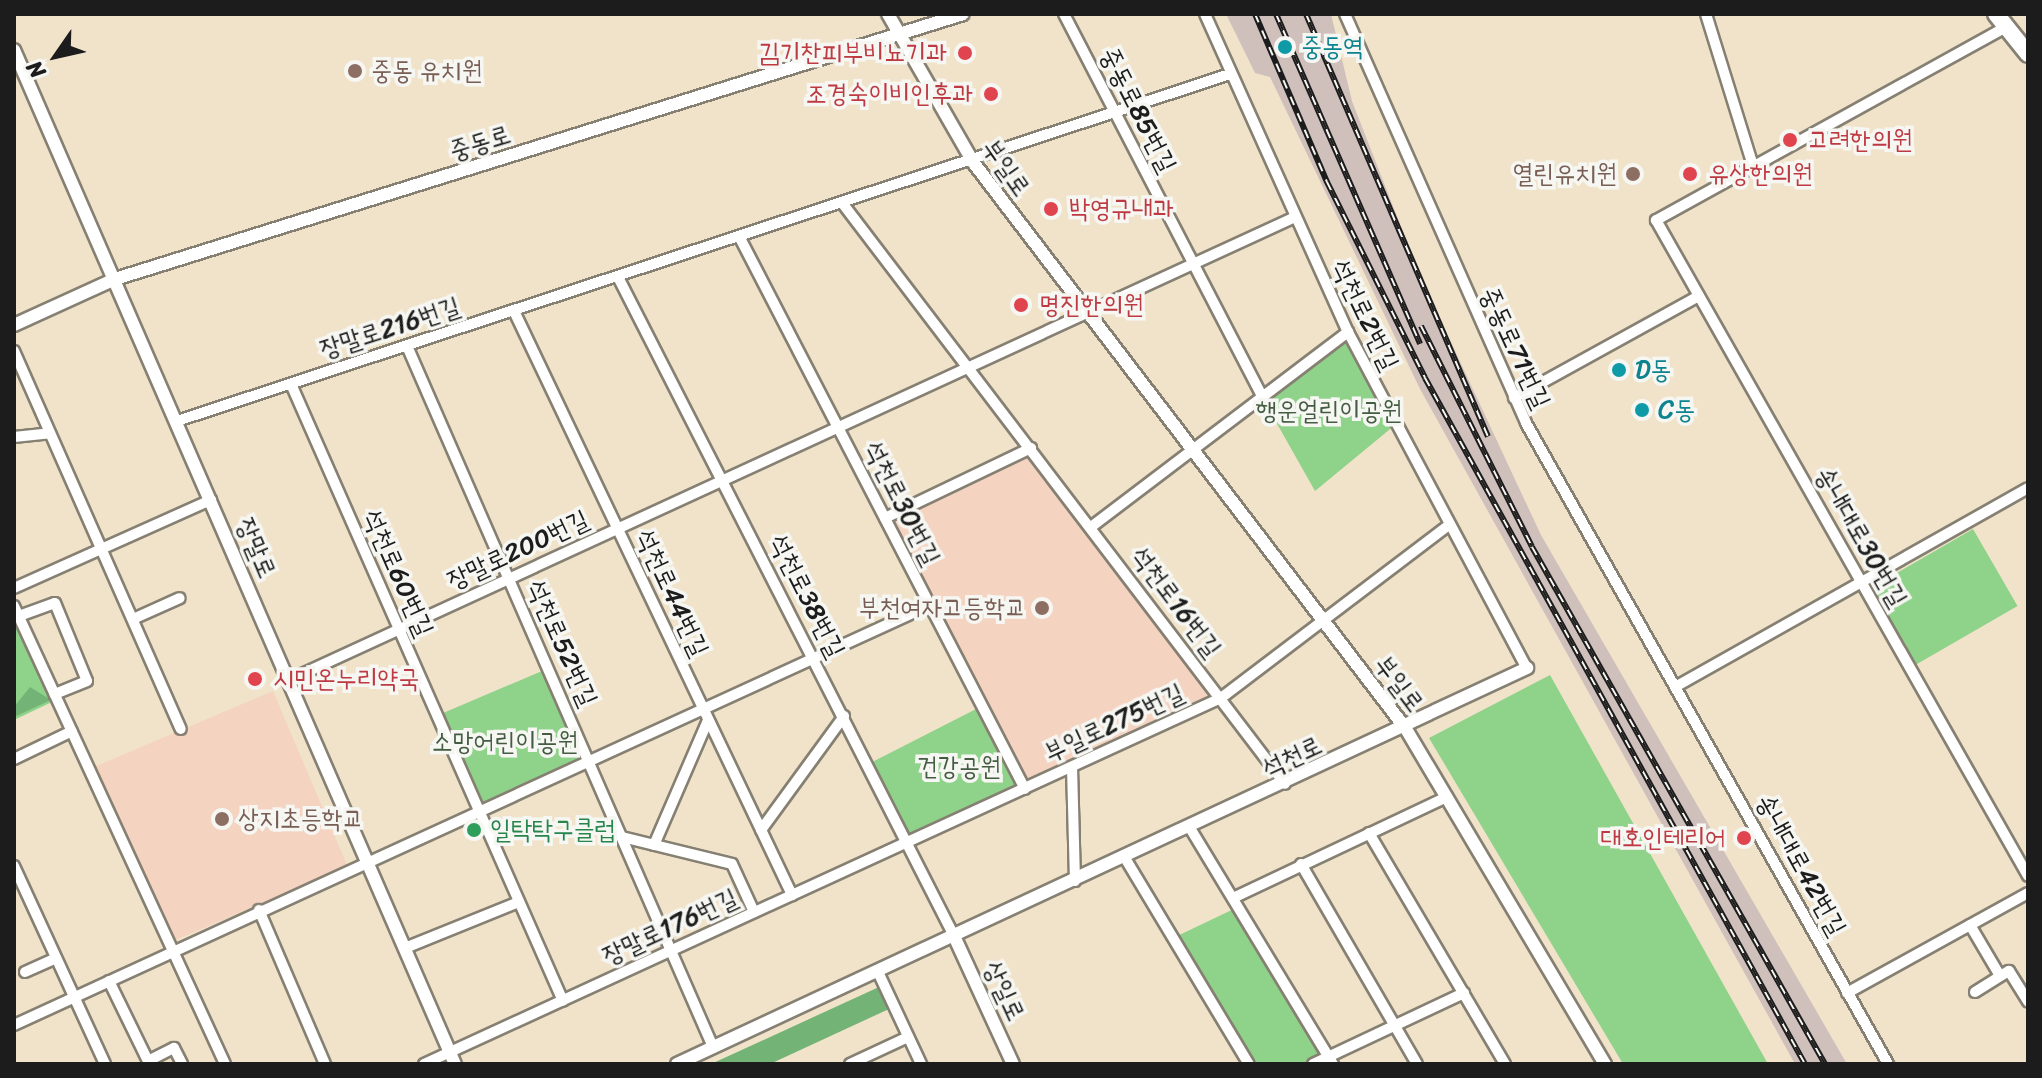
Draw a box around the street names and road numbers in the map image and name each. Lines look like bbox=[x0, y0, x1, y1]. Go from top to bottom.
street label: 중동로85번길 bbox=[1093, 42, 1183, 178]
street label: 중동로 bbox=[445, 119, 515, 167]
street label: 부일로 bbox=[975, 133, 1037, 203]
street label: 석천로2번길 bbox=[1325, 254, 1405, 376]
street label: 중동로71번길 bbox=[1473, 282, 1557, 414]
street label: 장말로216번길 bbox=[316, 291, 464, 365]
street label: 석천로30번길 bbox=[857, 436, 947, 570]
street label: 송내대로30번길 bbox=[1808, 462, 1914, 612]
street label: 장말로200번길 bbox=[442, 504, 594, 596]
street label: 석천로60번길 bbox=[356, 505, 440, 641]
street label: 장말로 bbox=[229, 513, 283, 583]
street label: 석천로44번길 bbox=[629, 524, 715, 662]
street label: 석천로38번길 bbox=[763, 529, 851, 663]
street label: 석천로16번길 bbox=[1124, 540, 1228, 664]
street label: 석천로52번길 bbox=[520, 575, 604, 711]
street label: 부일로 bbox=[1368, 650, 1430, 718]
street label: 부일로275번길 bbox=[1039, 677, 1189, 769]
street label: 석천로 bbox=[1257, 730, 1327, 784]
street label: 송내대로42번길 bbox=[1749, 789, 1853, 941]
street label: 장말로176번길 bbox=[598, 882, 742, 972]
street label: 상일로 bbox=[977, 956, 1031, 1026]

